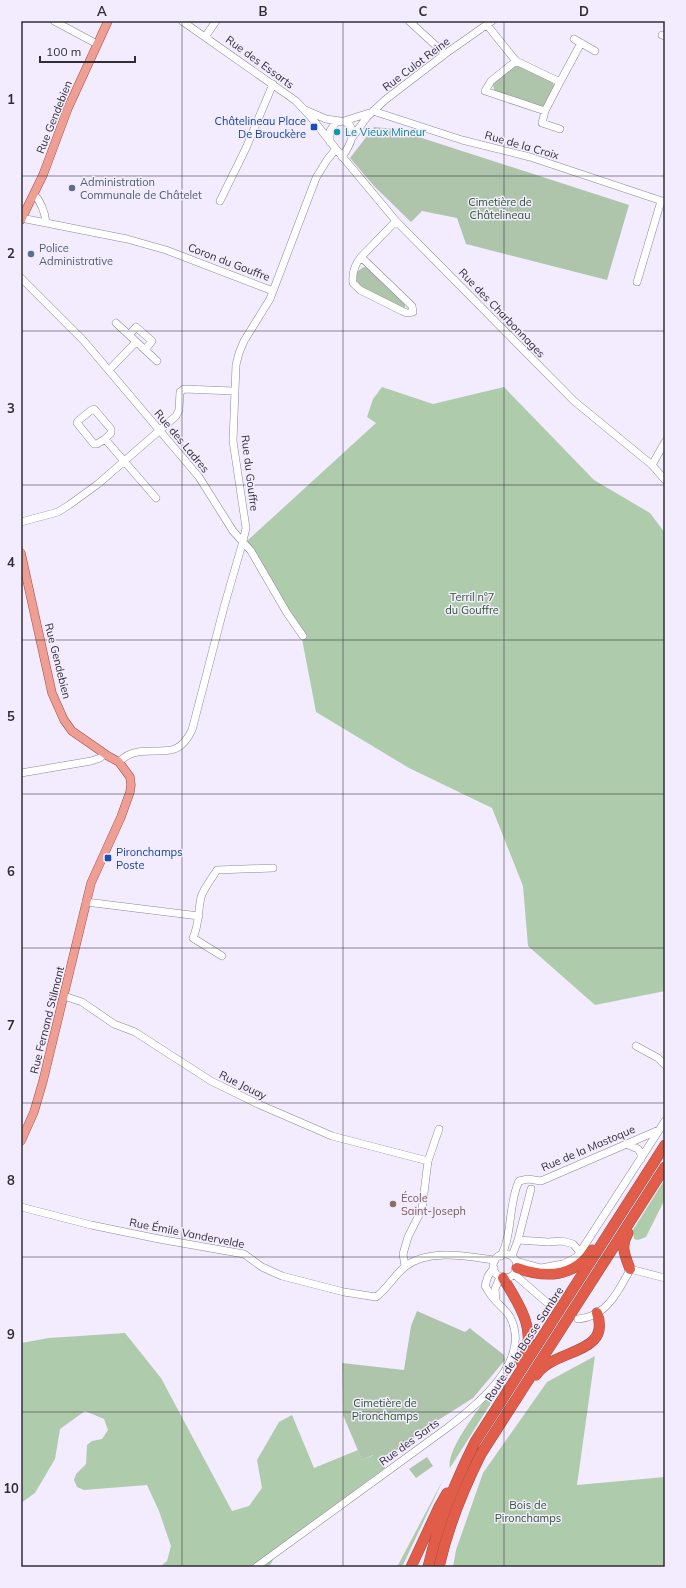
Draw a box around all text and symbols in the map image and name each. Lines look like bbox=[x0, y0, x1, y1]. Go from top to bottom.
text: A bbox=[97, 3, 107, 19]
text: B bbox=[259, 3, 268, 19]
text: C bbox=[419, 3, 428, 19]
text: D bbox=[579, 3, 589, 19]
street label: Rue des Essarts bbox=[223, 32, 297, 92]
street label: Rue Culot Reine bbox=[380, 34, 452, 94]
scale bar bbox=[40, 38, 135, 64]
text: 100 m bbox=[46, 44, 81, 59]
street label: Rue Gendebien bbox=[33, 78, 75, 156]
text: 1 bbox=[7, 91, 15, 107]
place label: Châtelineau Place De Brouckère bbox=[214, 114, 306, 141]
marker: Châtelineau Place De Brouckère bbox=[309, 122, 319, 132]
place label: Le Vieux Mineur bbox=[345, 125, 426, 139]
marker: Le Vieux Mineur bbox=[332, 127, 342, 137]
street label: Rue de la Croix bbox=[483, 128, 561, 162]
place label: Administration Communale de Châtelet bbox=[80, 175, 202, 202]
marker: Administration Communale de Châtelet bbox=[67, 183, 77, 193]
park label: Cimetière de Châtelineau bbox=[468, 195, 532, 222]
street label: Coron du Gouffre bbox=[186, 240, 272, 284]
place label: Police Administrative bbox=[39, 241, 113, 268]
text: 2 bbox=[7, 245, 15, 261]
marker: Police Administrative bbox=[26, 249, 36, 259]
street label: Rue des Charbonnages bbox=[456, 265, 548, 361]
text: 3 bbox=[7, 400, 15, 416]
street label: Rue des Ladres bbox=[151, 407, 213, 475]
street label: Rue du Gouffre bbox=[238, 434, 262, 512]
text: 4 bbox=[7, 554, 15, 570]
park label: Terril n°7 du Gouffre bbox=[445, 590, 499, 617]
street label: Rue Gendebien bbox=[42, 622, 74, 700]
text: 5 bbox=[7, 708, 15, 724]
place label: Pironchamps Poste bbox=[116, 845, 183, 872]
marker: Pironchamps Poste bbox=[103, 853, 113, 863]
text: 6 bbox=[7, 863, 15, 879]
street label: Rue Fernand Stilmant bbox=[27, 965, 67, 1075]
text: 7 bbox=[7, 1017, 15, 1033]
street label: Rue Jouay bbox=[217, 1067, 269, 1103]
street label: Rue de la Mastoque bbox=[539, 1122, 637, 1174]
text: 8 bbox=[7, 1172, 15, 1188]
place label: École Saint-Joseph bbox=[401, 1191, 466, 1218]
marker: École Saint-Joseph bbox=[388, 1199, 398, 1209]
street label: Rue Émile Vandervelde bbox=[128, 1215, 246, 1251]
street label: Route de la Basse Sambre bbox=[482, 1284, 566, 1404]
text: 9 bbox=[7, 1326, 15, 1342]
park label: Cimetière de Pironchamps bbox=[352, 1396, 418, 1423]
street label: Rue des Sarts bbox=[376, 1416, 442, 1468]
text: 10 bbox=[3, 1480, 19, 1496]
park label: Bois de Pironchamps bbox=[495, 1498, 561, 1525]

